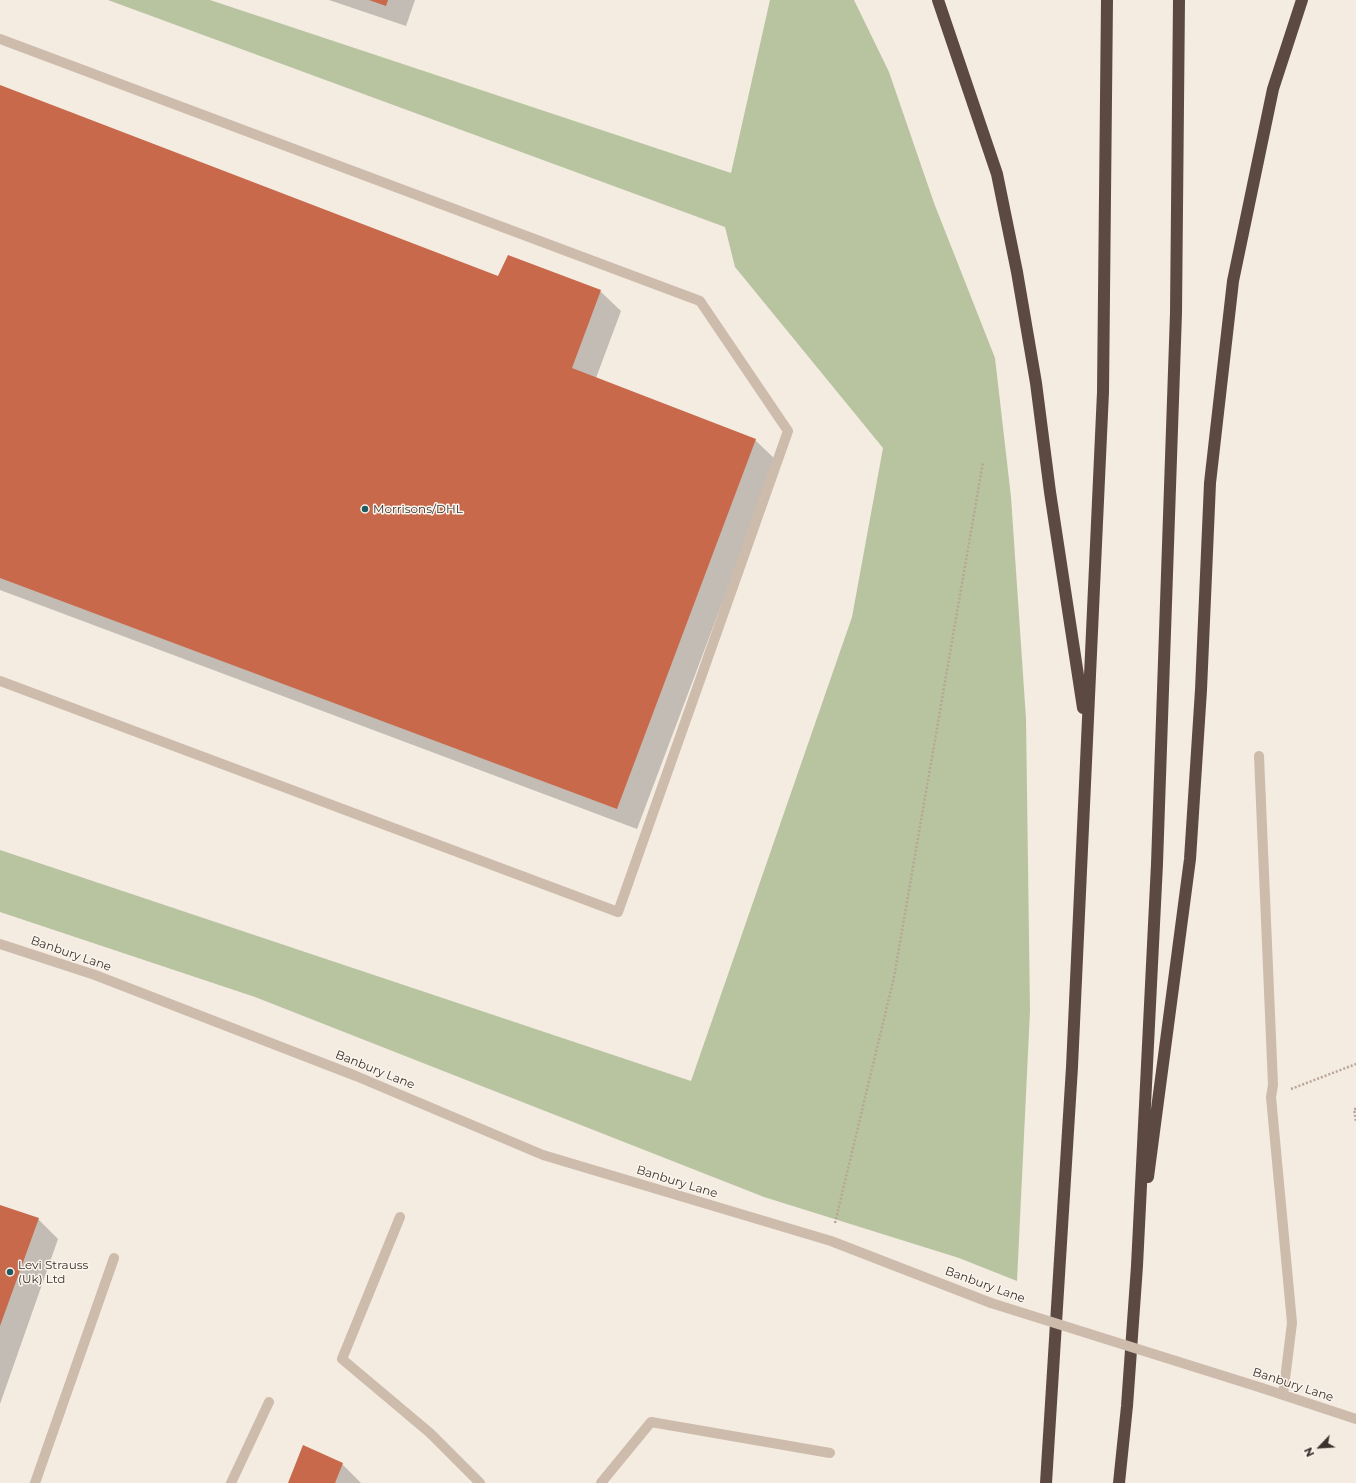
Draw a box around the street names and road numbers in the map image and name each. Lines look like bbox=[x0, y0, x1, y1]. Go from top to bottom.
street label: Banbury Lane bbox=[29, 933, 113, 975]
street label: Banbury Lane bbox=[333, 1048, 417, 1092]
street label: Banbury Lane bbox=[635, 1163, 719, 1201]
street label: Banbury Lane bbox=[943, 1264, 1027, 1306]
street label: Banbury Lane bbox=[1251, 1365, 1335, 1405]

